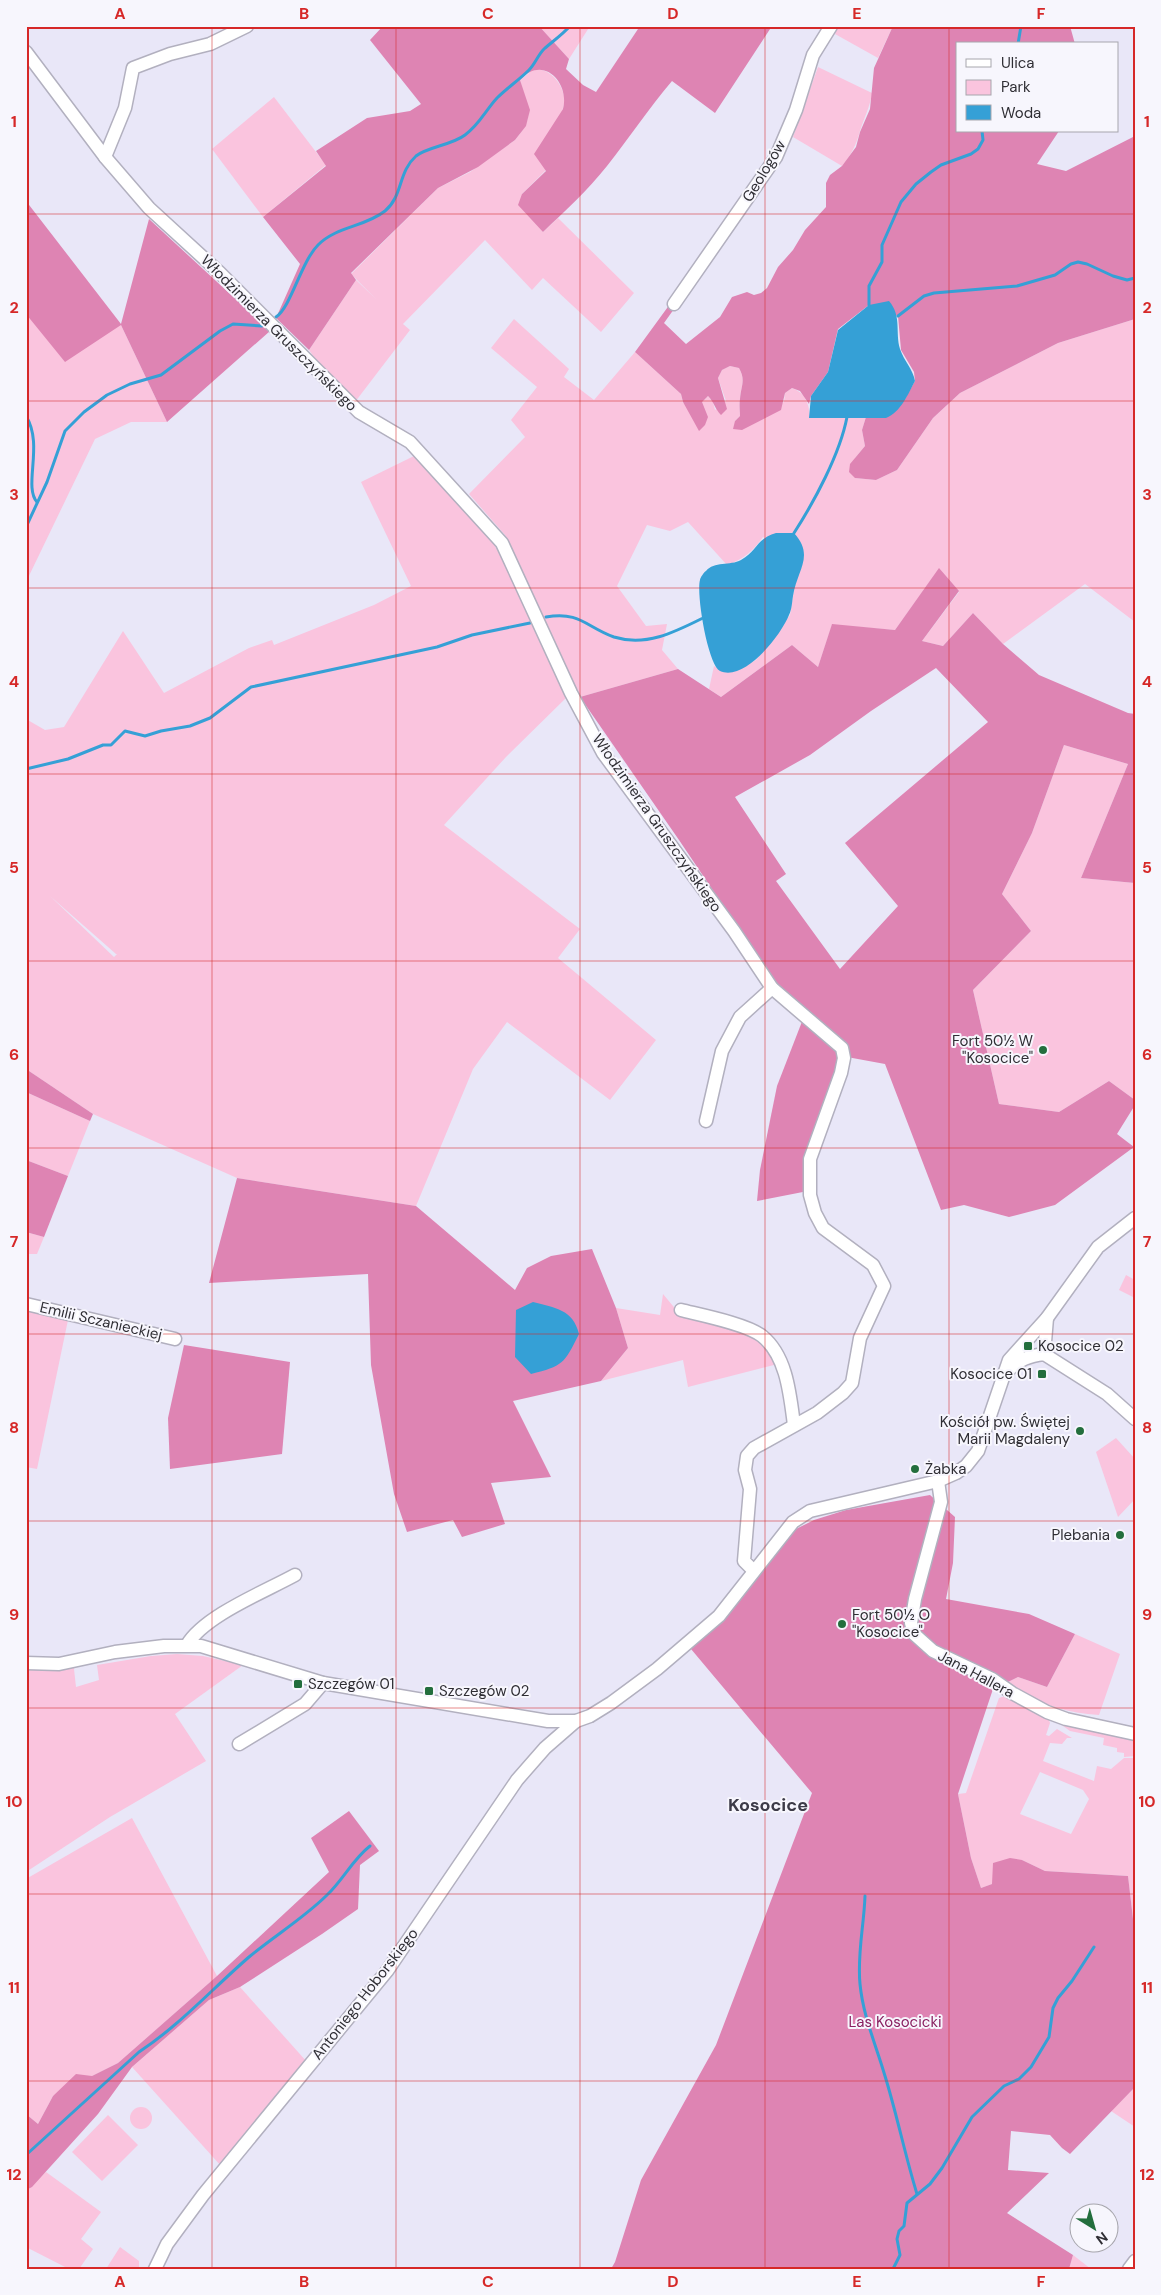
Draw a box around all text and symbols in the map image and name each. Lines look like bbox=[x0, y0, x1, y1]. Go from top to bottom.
text: A bbox=[114, 3, 126, 24]
text: B bbox=[299, 3, 309, 24]
text: C bbox=[482, 3, 494, 24]
text: D bbox=[667, 3, 679, 24]
text: E bbox=[852, 3, 862, 24]
text: F bbox=[1037, 3, 1046, 24]
legend bbox=[956, 42, 1118, 132]
text: Ulica bbox=[1001, 53, 1035, 73]
text: Park bbox=[1001, 77, 1031, 97]
text: Woda bbox=[1001, 103, 1041, 123]
text: 1 bbox=[11, 111, 17, 132]
text: 1 bbox=[1144, 111, 1150, 132]
street label: Geologów bbox=[738, 136, 791, 206]
street label: Włodzimierza Gruszczyńskiego bbox=[196, 250, 362, 416]
text: 2 bbox=[9, 297, 19, 318]
text: 2 bbox=[1142, 297, 1152, 318]
text: 3 bbox=[9, 484, 19, 505]
text: 3 bbox=[1142, 484, 1152, 505]
text: 4 bbox=[9, 671, 19, 692]
text: 4 bbox=[1142, 671, 1152, 692]
street label: Włodzimierza Gruszczyńskiego bbox=[588, 730, 726, 916]
text: 5 bbox=[9, 857, 19, 878]
text: 5 bbox=[1142, 857, 1152, 878]
place label: Fort 50½ W "Kosocice" bbox=[952, 1031, 1033, 1068]
text: 6 bbox=[9, 1044, 19, 1065]
marker: Fort 50½ W "Kosocice" bbox=[1037, 1044, 1049, 1056]
text: 6 bbox=[1142, 1044, 1152, 1065]
text: 7 bbox=[10, 1231, 19, 1252]
text: 7 bbox=[1143, 1231, 1152, 1252]
street label: Emilii Sczanieckiej bbox=[38, 1297, 164, 1345]
place label: Kosocice 02 bbox=[1038, 1336, 1124, 1356]
marker: Kosocice 02 bbox=[1022, 1340, 1034, 1352]
place label: Kosocice 01 bbox=[950, 1364, 1032, 1384]
marker: Kosocice 01 bbox=[1036, 1368, 1048, 1380]
place label: Kościół pw. Świętej Marii Magdaleny bbox=[940, 1412, 1071, 1449]
text: 8 bbox=[9, 1417, 19, 1438]
text: 8 bbox=[1142, 1417, 1152, 1438]
marker: Kościół pw. Świętej Marii Magdaleny bbox=[1074, 1425, 1086, 1437]
place label: Żabka bbox=[925, 1459, 966, 1479]
marker: Żabka bbox=[909, 1463, 921, 1475]
place label: Plebania bbox=[1052, 1525, 1110, 1545]
marker: Plebania bbox=[1114, 1529, 1126, 1541]
text: 9 bbox=[9, 1604, 19, 1625]
text: 9 bbox=[1142, 1604, 1152, 1625]
place label: Fort 50½ O "Kosocice" bbox=[852, 1605, 930, 1642]
marker: Fort 50½ O "Kosocice" bbox=[836, 1618, 848, 1630]
street label: Jana Hallera bbox=[934, 1646, 1018, 1702]
place label: Szczegów 01 bbox=[308, 1674, 395, 1694]
marker: Szczegów 01 bbox=[292, 1678, 304, 1690]
place label: Szczegów 02 bbox=[439, 1681, 529, 1701]
marker: Szczegów 02 bbox=[423, 1685, 435, 1697]
text: 10 bbox=[5, 1791, 23, 1812]
text: 10 bbox=[1138, 1791, 1156, 1812]
district label: Kosocice bbox=[728, 1793, 808, 1817]
street label: Antoniego Hoborskiego bbox=[307, 1924, 423, 2064]
text: 11 bbox=[8, 1977, 20, 1998]
text: 11 bbox=[1141, 1977, 1153, 1998]
park label: Las Kosocicki bbox=[848, 2012, 942, 2032]
text: 12 bbox=[6, 2164, 22, 2185]
text: 12 bbox=[1139, 2164, 1155, 2185]
north arrow bbox=[1068, 2202, 1118, 2252]
text: N bbox=[1092, 2228, 1111, 2249]
text: A bbox=[114, 2271, 126, 2292]
text: B bbox=[299, 2271, 309, 2292]
text: C bbox=[482, 2271, 494, 2292]
text: D bbox=[667, 2271, 679, 2292]
text: E bbox=[852, 2271, 862, 2292]
text: F bbox=[1037, 2271, 1046, 2292]

